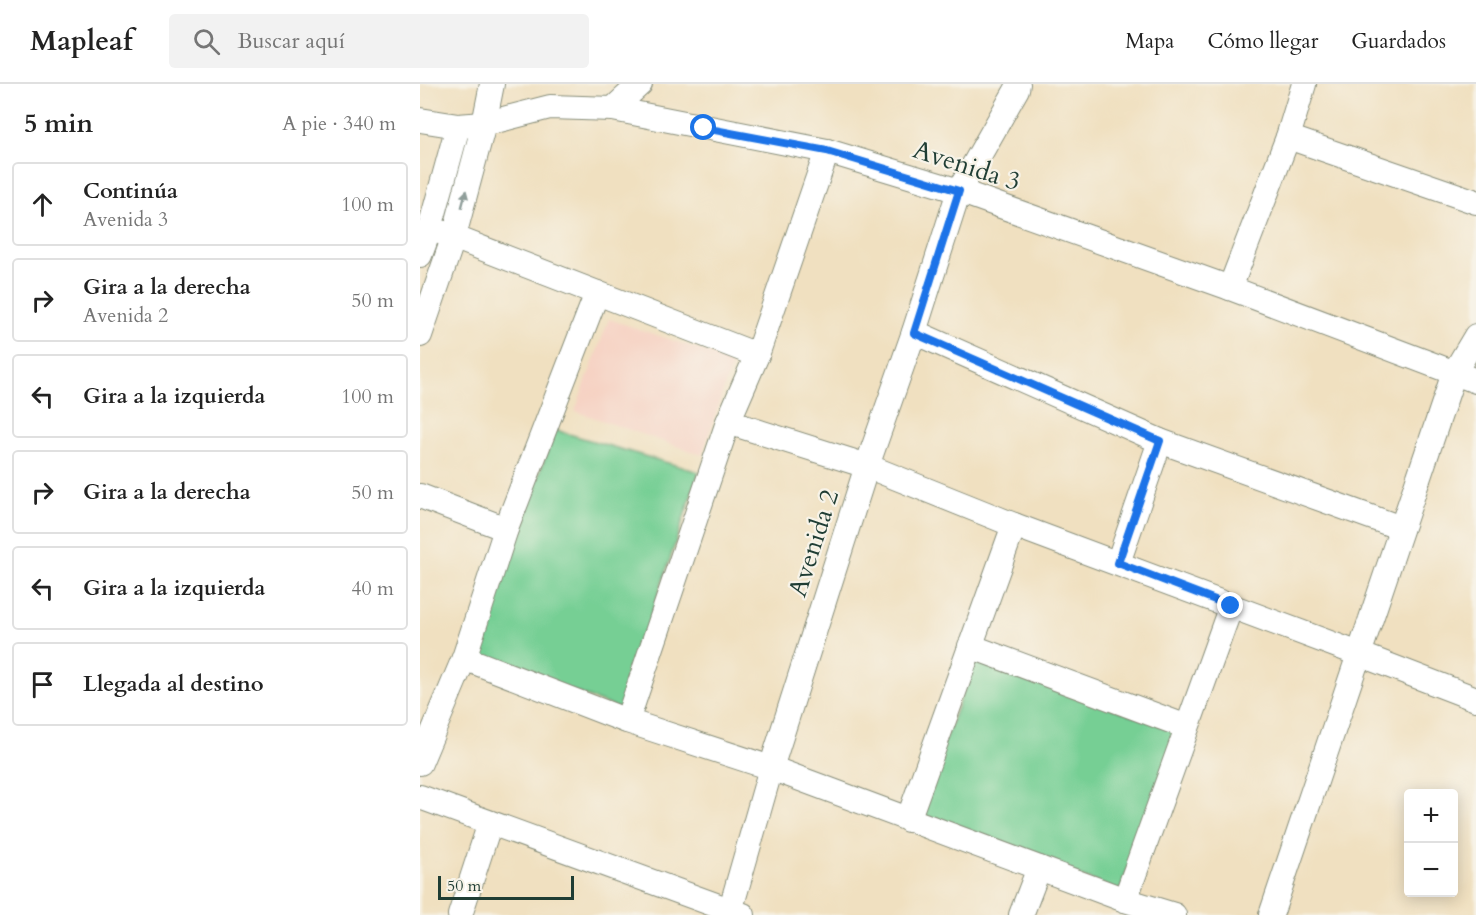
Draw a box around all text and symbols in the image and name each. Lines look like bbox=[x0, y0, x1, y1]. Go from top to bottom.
search box bbox=[169, 14, 589, 68]
text: Mapleaf bbox=[30, 22, 133, 60]
icon: search bbox=[190, 25, 223, 58]
text: Buscar aquí bbox=[238, 26, 345, 56]
text: Mapa bbox=[1125, 27, 1174, 56]
text: Cómo llegar bbox=[1207, 27, 1318, 56]
text: Guardados bbox=[1351, 27, 1446, 56]
text: 5 min bbox=[24, 106, 93, 141]
text: A pie · 340 m bbox=[282, 110, 396, 137]
route start bbox=[690, 114, 716, 140]
street label: Avenida 3 bbox=[909, 132, 1025, 199]
text: Continúa bbox=[83, 176, 178, 206]
icon: ahead bbox=[26, 188, 59, 221]
one-way arrow bbox=[459, 190, 469, 208]
text: 100 m bbox=[341, 191, 394, 218]
text: Avenida 3 bbox=[83, 206, 168, 233]
text: Gira a la derecha bbox=[83, 272, 251, 302]
icon: right bbox=[26, 284, 59, 317]
text: 50 m bbox=[351, 287, 394, 314]
text: Avenida 2 bbox=[83, 302, 168, 329]
icon: left bbox=[26, 380, 59, 413]
text: Gira a la izquierda bbox=[83, 381, 266, 411]
text: 100 m bbox=[341, 383, 394, 410]
icon: right bbox=[26, 476, 59, 509]
text: Gira a la derecha bbox=[83, 477, 251, 507]
text: 50 m bbox=[351, 479, 394, 506]
street label: Avenida 2 bbox=[780, 485, 847, 601]
icon: left bbox=[26, 572, 59, 605]
text: Gira a la izquierda bbox=[83, 573, 266, 603]
text: 40 m bbox=[351, 575, 394, 602]
route end bbox=[1217, 592, 1243, 618]
icon: arrive bbox=[26, 668, 59, 701]
text: Llegada al destino bbox=[83, 669, 264, 699]
map controls bbox=[1404, 789, 1458, 897]
button: + bbox=[1404, 789, 1458, 843]
button: − bbox=[1404, 843, 1458, 897]
scale bar bbox=[438, 873, 574, 900]
text: 50 m bbox=[447, 875, 481, 897]

